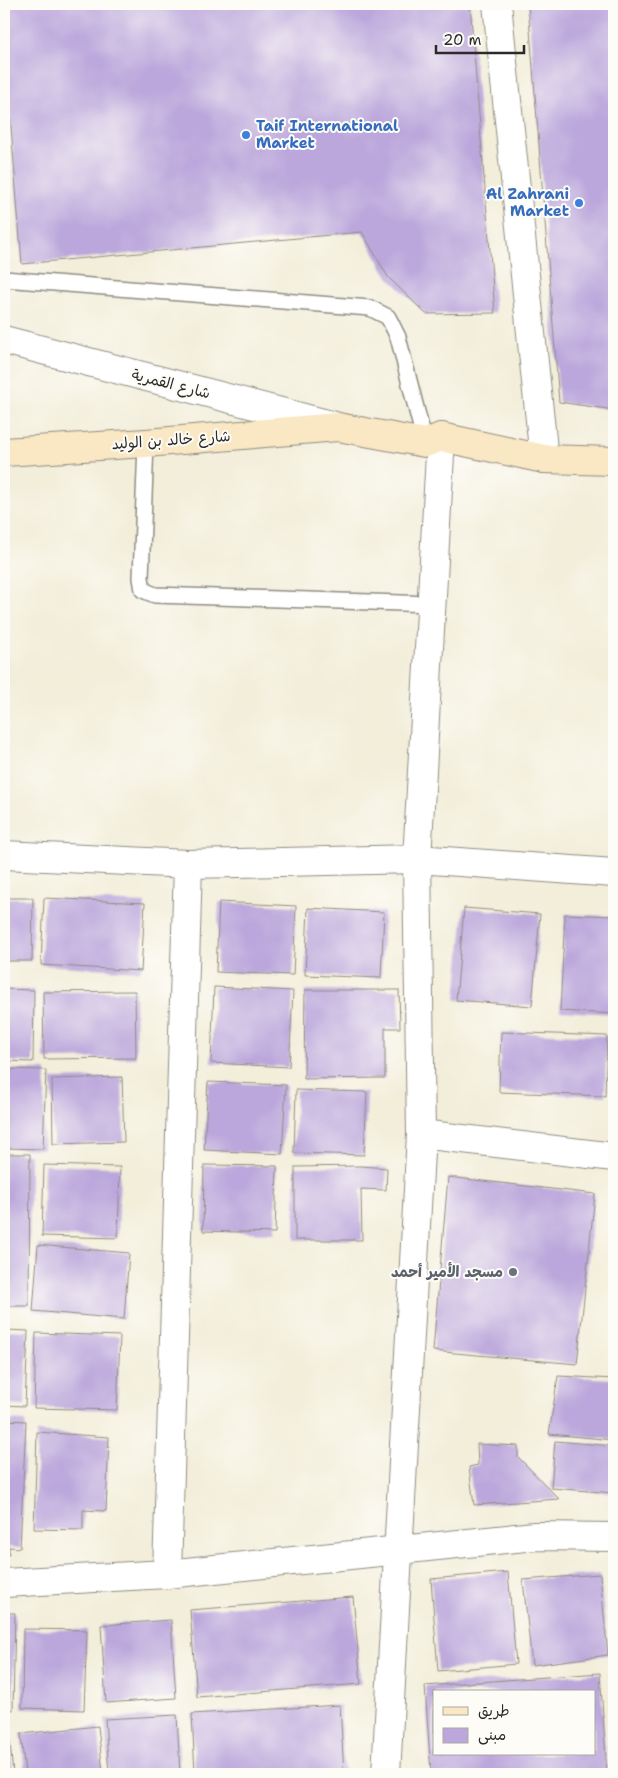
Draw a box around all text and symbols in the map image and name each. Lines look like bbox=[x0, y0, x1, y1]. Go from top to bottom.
scale bar bbox=[436, 22, 523, 54]
text: 20 m bbox=[443, 30, 482, 50]
place label: Taif International Market bbox=[256, 116, 398, 153]
marker: Taif International Market bbox=[240, 129, 252, 141]
place label: Al Zahrani Market bbox=[486, 184, 569, 221]
marker: Al Zahrani Market bbox=[573, 197, 585, 209]
street label: شارع القمرية bbox=[129, 365, 213, 403]
street label: شارع خالد بن الوليد bbox=[111, 426, 231, 454]
place label: مسجد الأمير أحمد bbox=[391, 1261, 503, 1282]
marker: مسجد الأمير أحمد bbox=[507, 1266, 519, 1278]
legend bbox=[433, 1690, 596, 1756]
text: طريق bbox=[478, 1701, 510, 1721]
text: مبنى bbox=[478, 1725, 506, 1745]

